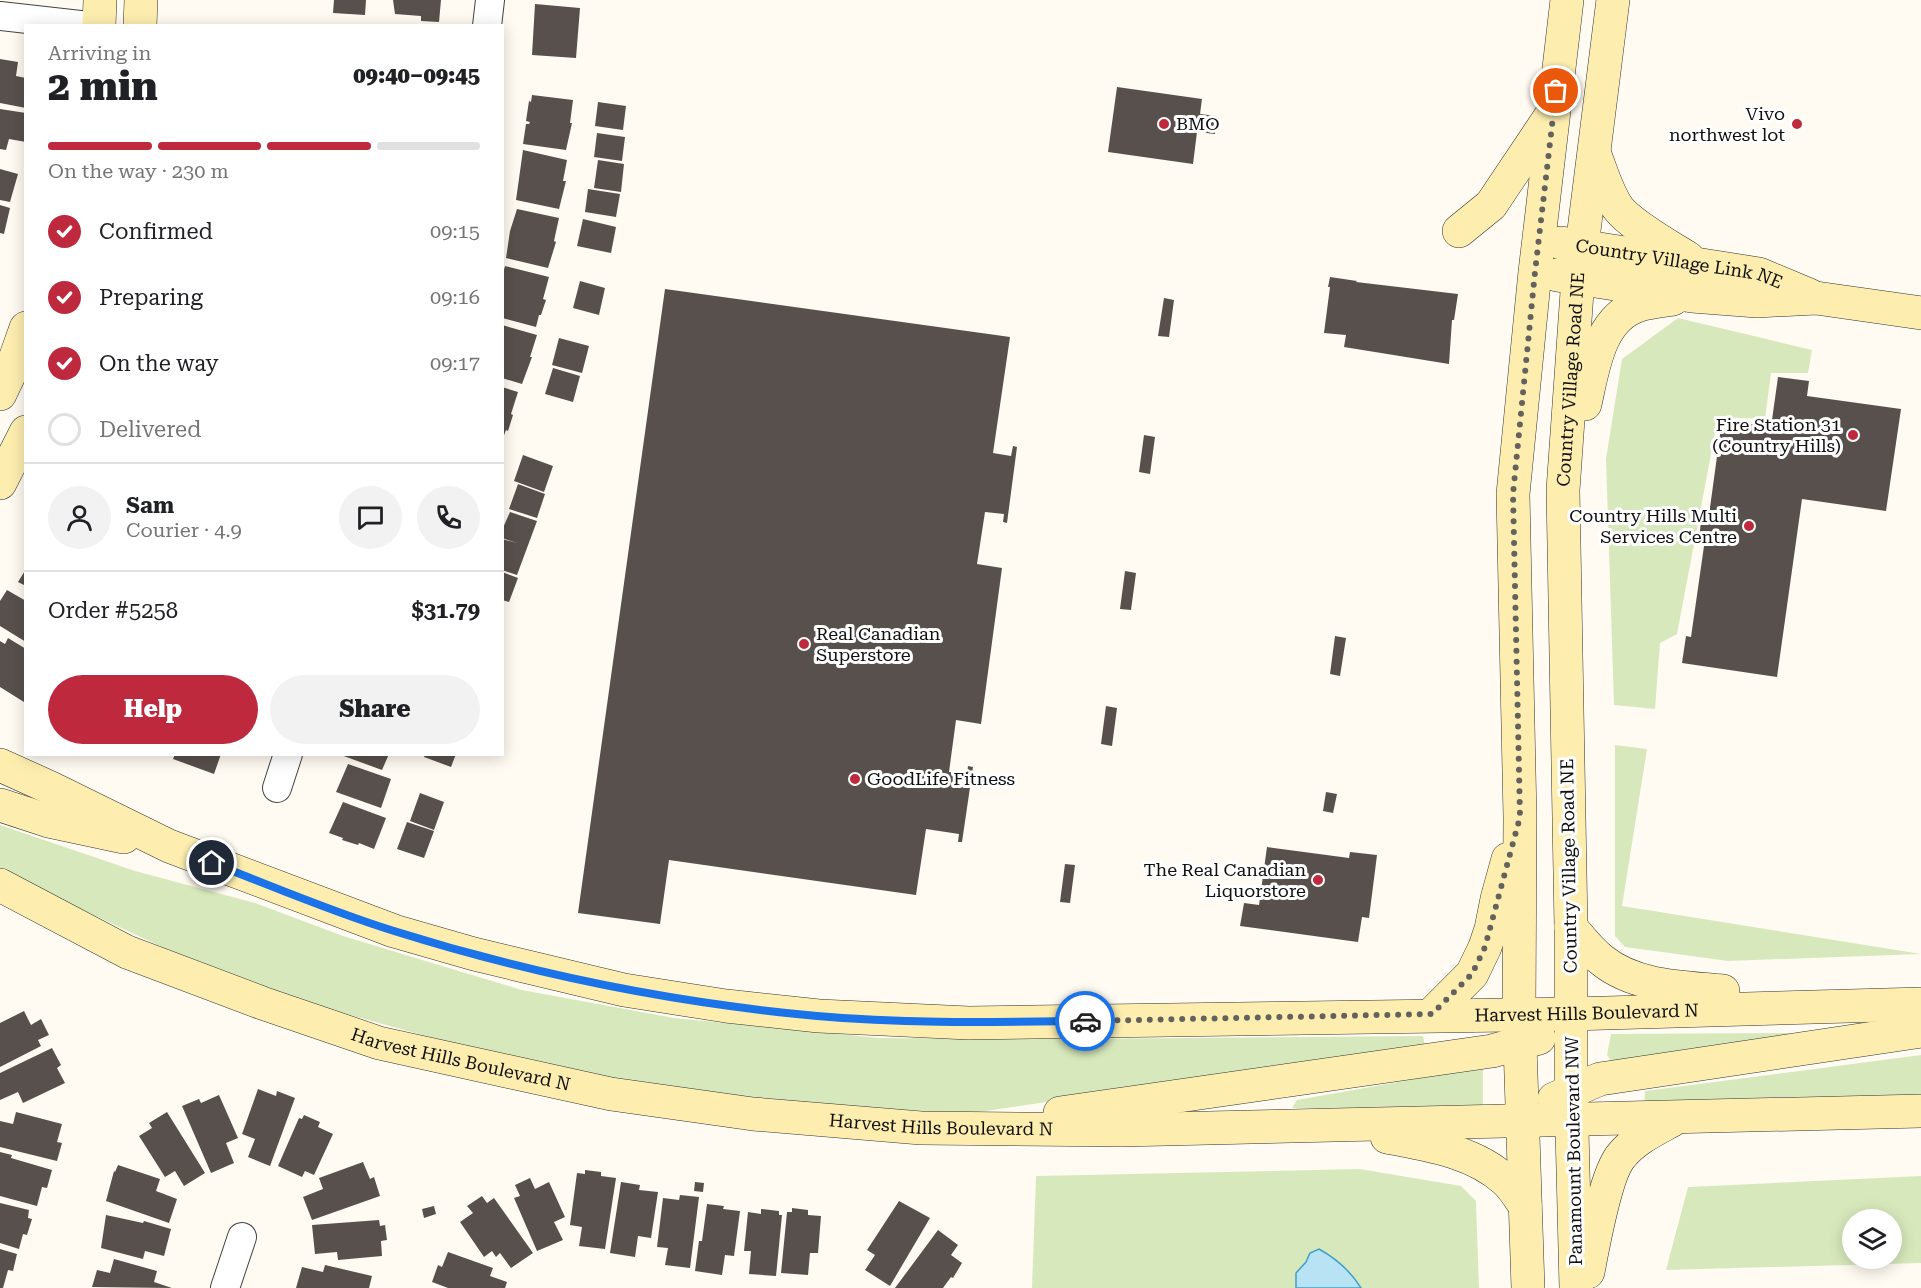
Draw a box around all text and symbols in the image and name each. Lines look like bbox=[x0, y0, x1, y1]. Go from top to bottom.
text: Arriving in bbox=[48, 41, 151, 65]
text: 09:40–09:45 bbox=[353, 63, 480, 88]
text: 2 min bbox=[48, 64, 158, 110]
pin bbox=[1530, 65, 1581, 116]
icon: bag bbox=[1539, 74, 1572, 107]
place label: Vivo northwest lot bbox=[1669, 103, 1785, 145]
place label: BMO bbox=[1176, 113, 1220, 134]
marker: BMO bbox=[1157, 117, 1171, 131]
marker: Vivo northwest lot bbox=[1790, 117, 1804, 131]
text: On the way · 230 m bbox=[48, 159, 229, 183]
icon: check bbox=[48, 215, 81, 248]
text: Confirmed bbox=[99, 219, 213, 244]
text: 09:15 bbox=[430, 219, 480, 243]
street label: Country Village Link NE bbox=[1574, 234, 1786, 293]
street label: Country Village Road NE bbox=[1552, 271, 1588, 487]
icon: check bbox=[48, 281, 81, 314]
text: Preparing bbox=[99, 285, 203, 310]
text: 09:16 bbox=[430, 285, 480, 309]
icon: check bbox=[48, 347, 81, 380]
text: On the way bbox=[99, 351, 219, 376]
text: 09:17 bbox=[430, 351, 480, 375]
place label: Fire Station 31 (Country Hills) bbox=[1712, 414, 1841, 456]
text: Delivered bbox=[99, 417, 201, 442]
marker: Fire Station 31 (Country Hills) bbox=[1846, 428, 1860, 442]
button: person bbox=[48, 486, 111, 549]
button: chat bbox=[339, 486, 402, 549]
button: phone bbox=[417, 486, 480, 549]
text: Sam bbox=[126, 493, 174, 518]
place label: Country Hills Multi Services Centre bbox=[1569, 505, 1737, 547]
text: Courier · 4.9 bbox=[126, 518, 242, 542]
marker: Country Hills Multi Services Centre bbox=[1742, 519, 1756, 533]
text: Order #5258 bbox=[48, 598, 178, 623]
text: $31.79 bbox=[411, 598, 480, 623]
place label: Real Canadian Superstore bbox=[816, 623, 941, 665]
marker: Real Canadian Superstore bbox=[797, 637, 811, 651]
button: Help bbox=[48, 675, 258, 744]
button: Share bbox=[270, 675, 480, 744]
street label: Country Village Road NE bbox=[1556, 758, 1581, 974]
place label: GoodLife Fitness bbox=[867, 768, 1015, 789]
marker: GoodLife Fitness bbox=[848, 772, 862, 786]
pin bbox=[186, 837, 237, 888]
icon: home bbox=[195, 846, 228, 879]
place label: The Real Canadian Liquorstore bbox=[1143, 859, 1306, 901]
marker: The Real Canadian Liquorstore bbox=[1311, 873, 1325, 887]
courier bbox=[1055, 991, 1115, 1051]
street label: Harvest Hills Boulevard N bbox=[1474, 999, 1699, 1025]
icon: car bbox=[1069, 1005, 1102, 1038]
street label: Harvest Hills Boulevard N bbox=[349, 1023, 572, 1095]
street label: Panamount Boulevard NW bbox=[1561, 1035, 1586, 1266]
street label: Harvest Hills Boulevard N bbox=[828, 1109, 1053, 1139]
map controls bbox=[1842, 1209, 1902, 1269]
button: layers bbox=[1842, 1209, 1902, 1269]

